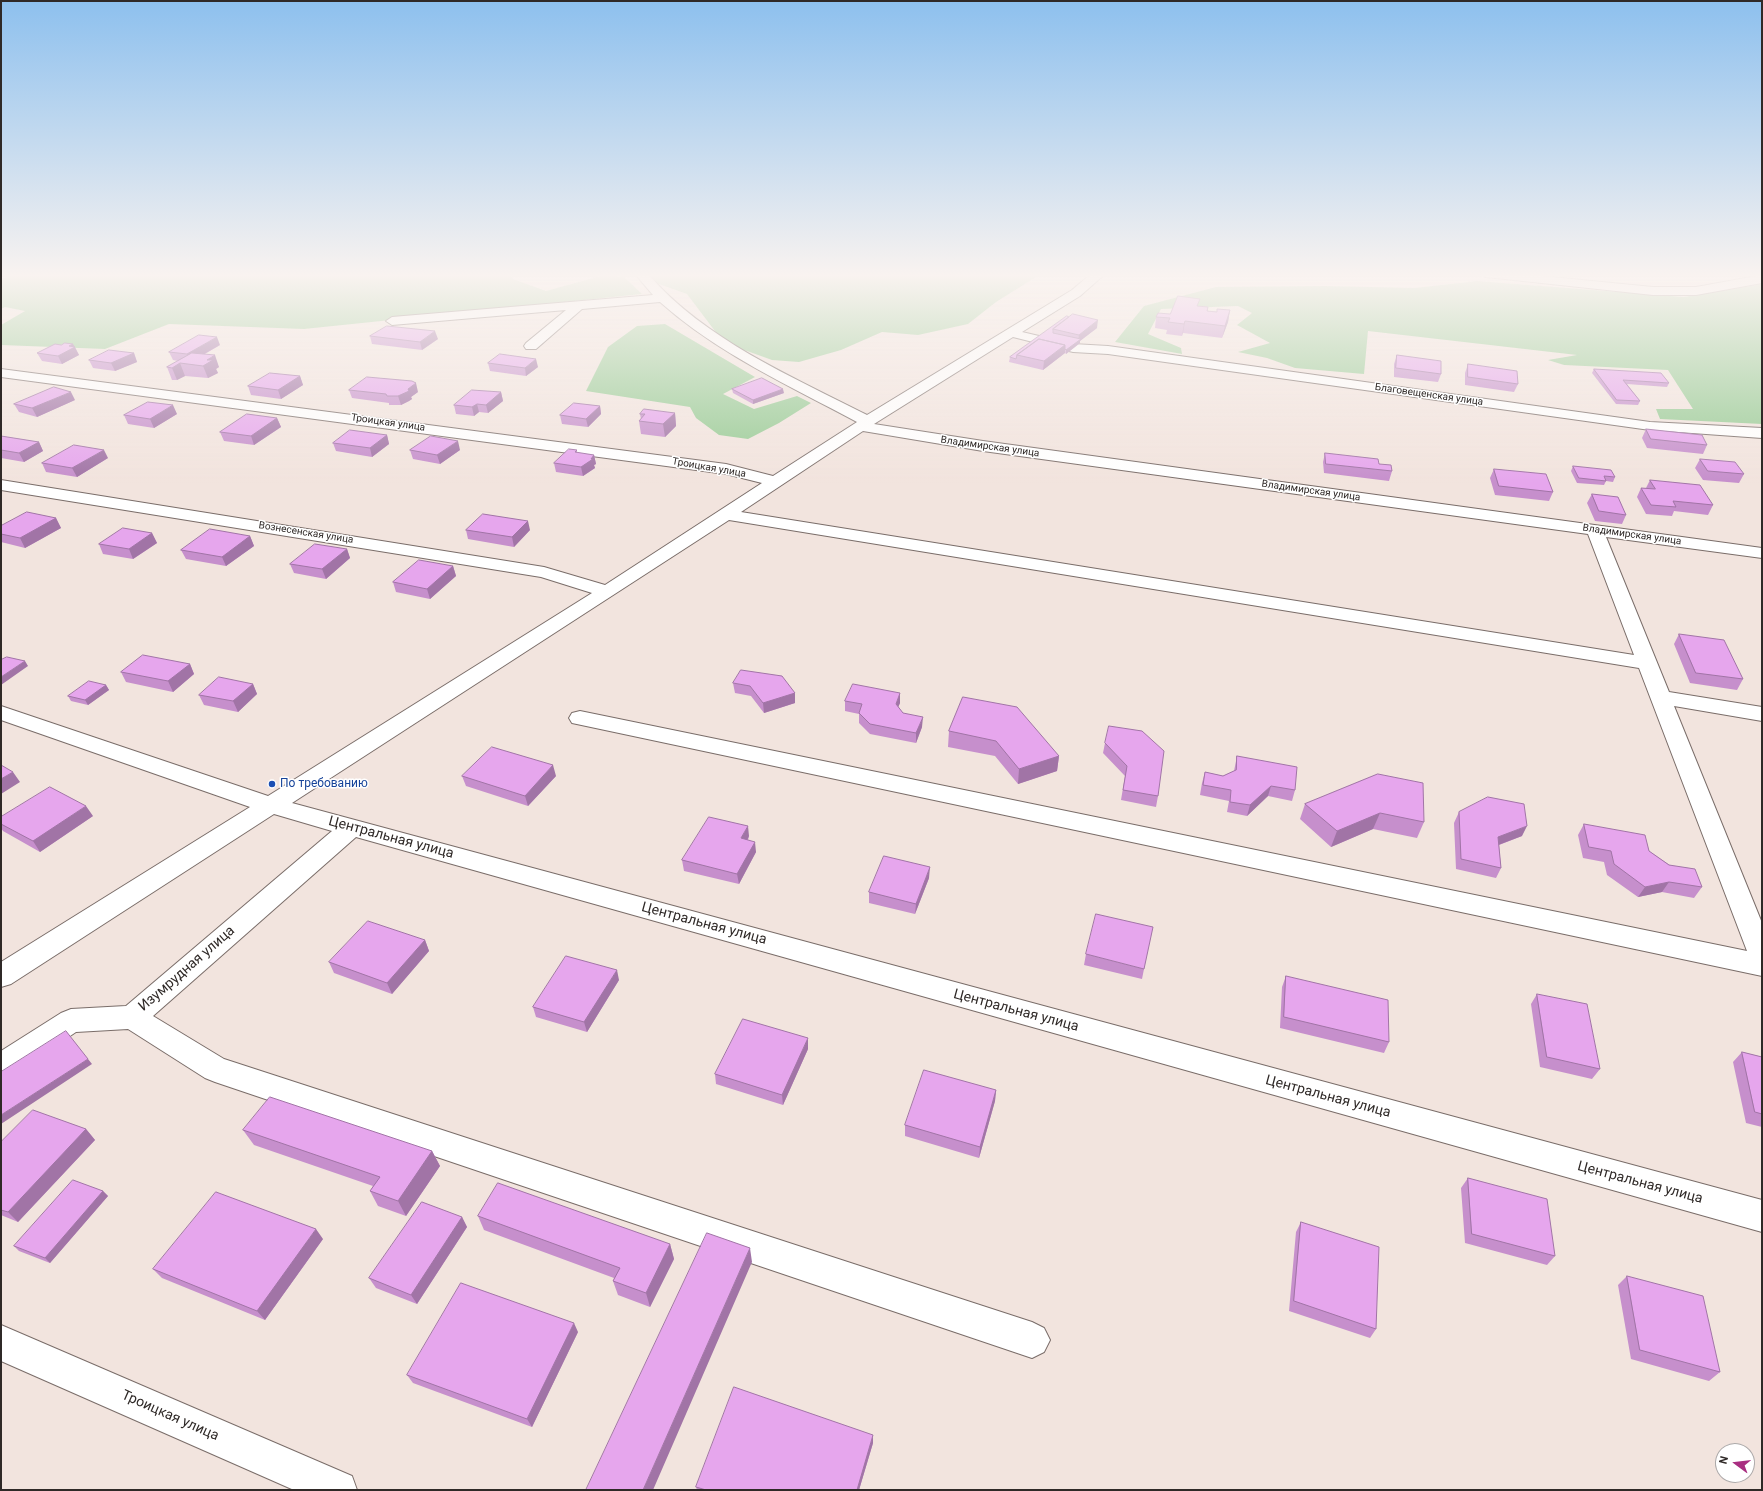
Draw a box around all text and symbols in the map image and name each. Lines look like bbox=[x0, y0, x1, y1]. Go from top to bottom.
street label: Благовещенская улица bbox=[1374, 381, 1484, 409]
street label: Троицкая улица bbox=[350, 412, 426, 434]
street label: Владимирская улица bbox=[940, 434, 1040, 460]
street label: Троицкая улица bbox=[671, 456, 747, 480]
street label: Владимирская улица bbox=[1261, 478, 1361, 504]
street label: Вознесенская улица bbox=[258, 520, 354, 546]
street label: Владимирская улица bbox=[1582, 522, 1682, 548]
place label: По требованию bbox=[280, 777, 368, 791]
marker: По требованию bbox=[267, 779, 277, 789]
street label: Центральная улица bbox=[327, 813, 455, 863]
street label: Центральная улица bbox=[640, 899, 768, 949]
street label: Изумрудная улица bbox=[136, 923, 238, 1015]
street label: Центральная улица bbox=[952, 986, 1080, 1036]
street label: Центральная улица bbox=[1264, 1072, 1392, 1122]
street label: Центральная улица bbox=[1576, 1158, 1704, 1208]
street label: Троицкая улица bbox=[119, 1387, 221, 1445]
north arrow bbox=[1715, 1443, 1755, 1483]
text: N bbox=[1717, 1455, 1731, 1465]

